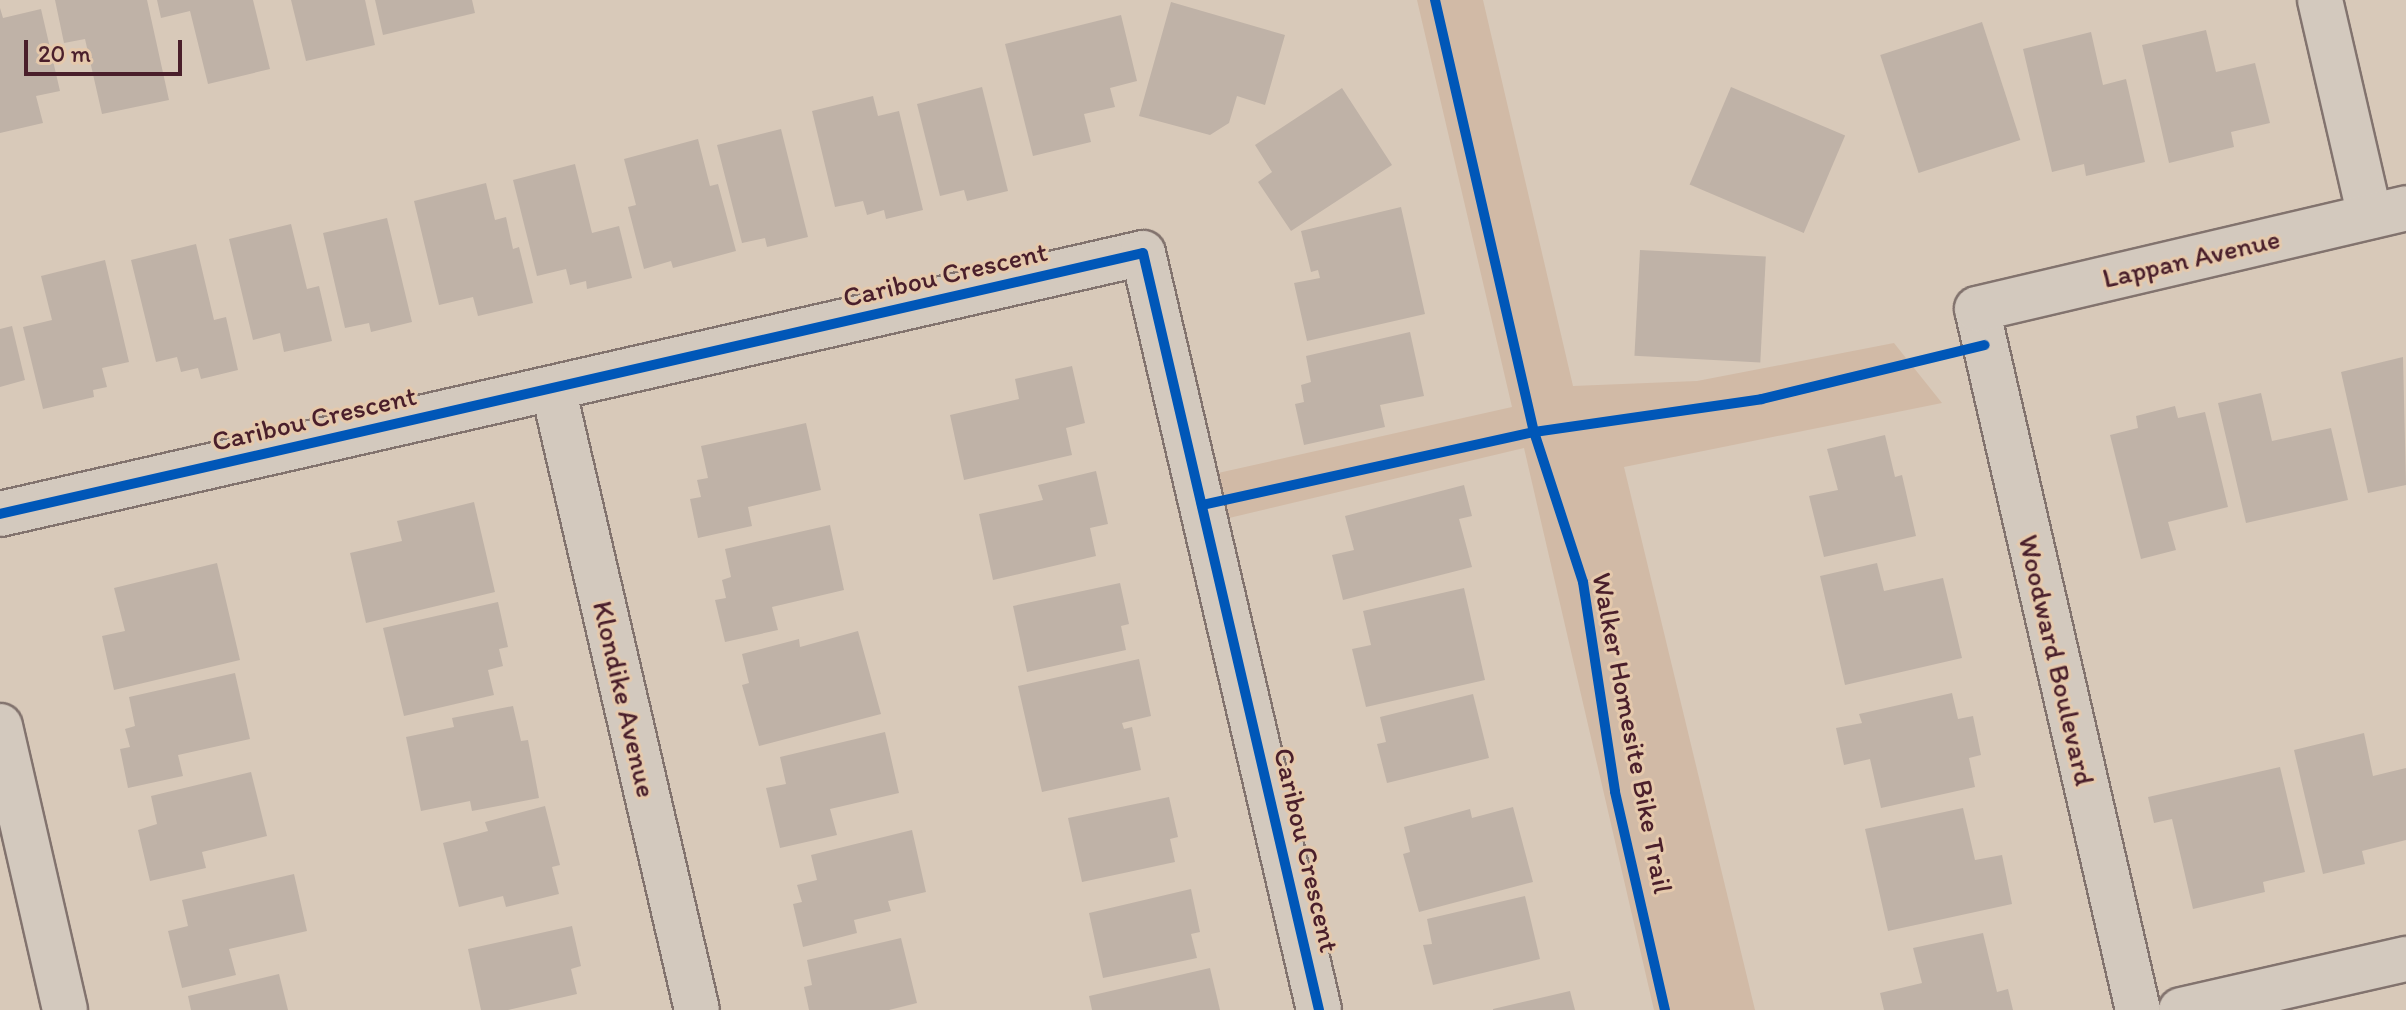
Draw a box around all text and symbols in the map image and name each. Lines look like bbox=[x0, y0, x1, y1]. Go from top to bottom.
scale bar bbox=[28, 24, 186, 74]
text: 20 m bbox=[38, 39, 91, 68]
street label: Lappan Avenue bbox=[2099, 221, 2283, 295]
street label: Caribou Crescent bbox=[839, 234, 1051, 314]
street label: Caribou Crescent bbox=[208, 378, 420, 458]
street label: Woodward Boulevard bbox=[2012, 531, 2102, 789]
street label: Walker Homesite Bike Trail bbox=[1586, 570, 1680, 896]
street label: Klondike Avenue bbox=[586, 598, 664, 800]
street label: Caribou Crescent bbox=[1267, 744, 1347, 956]

